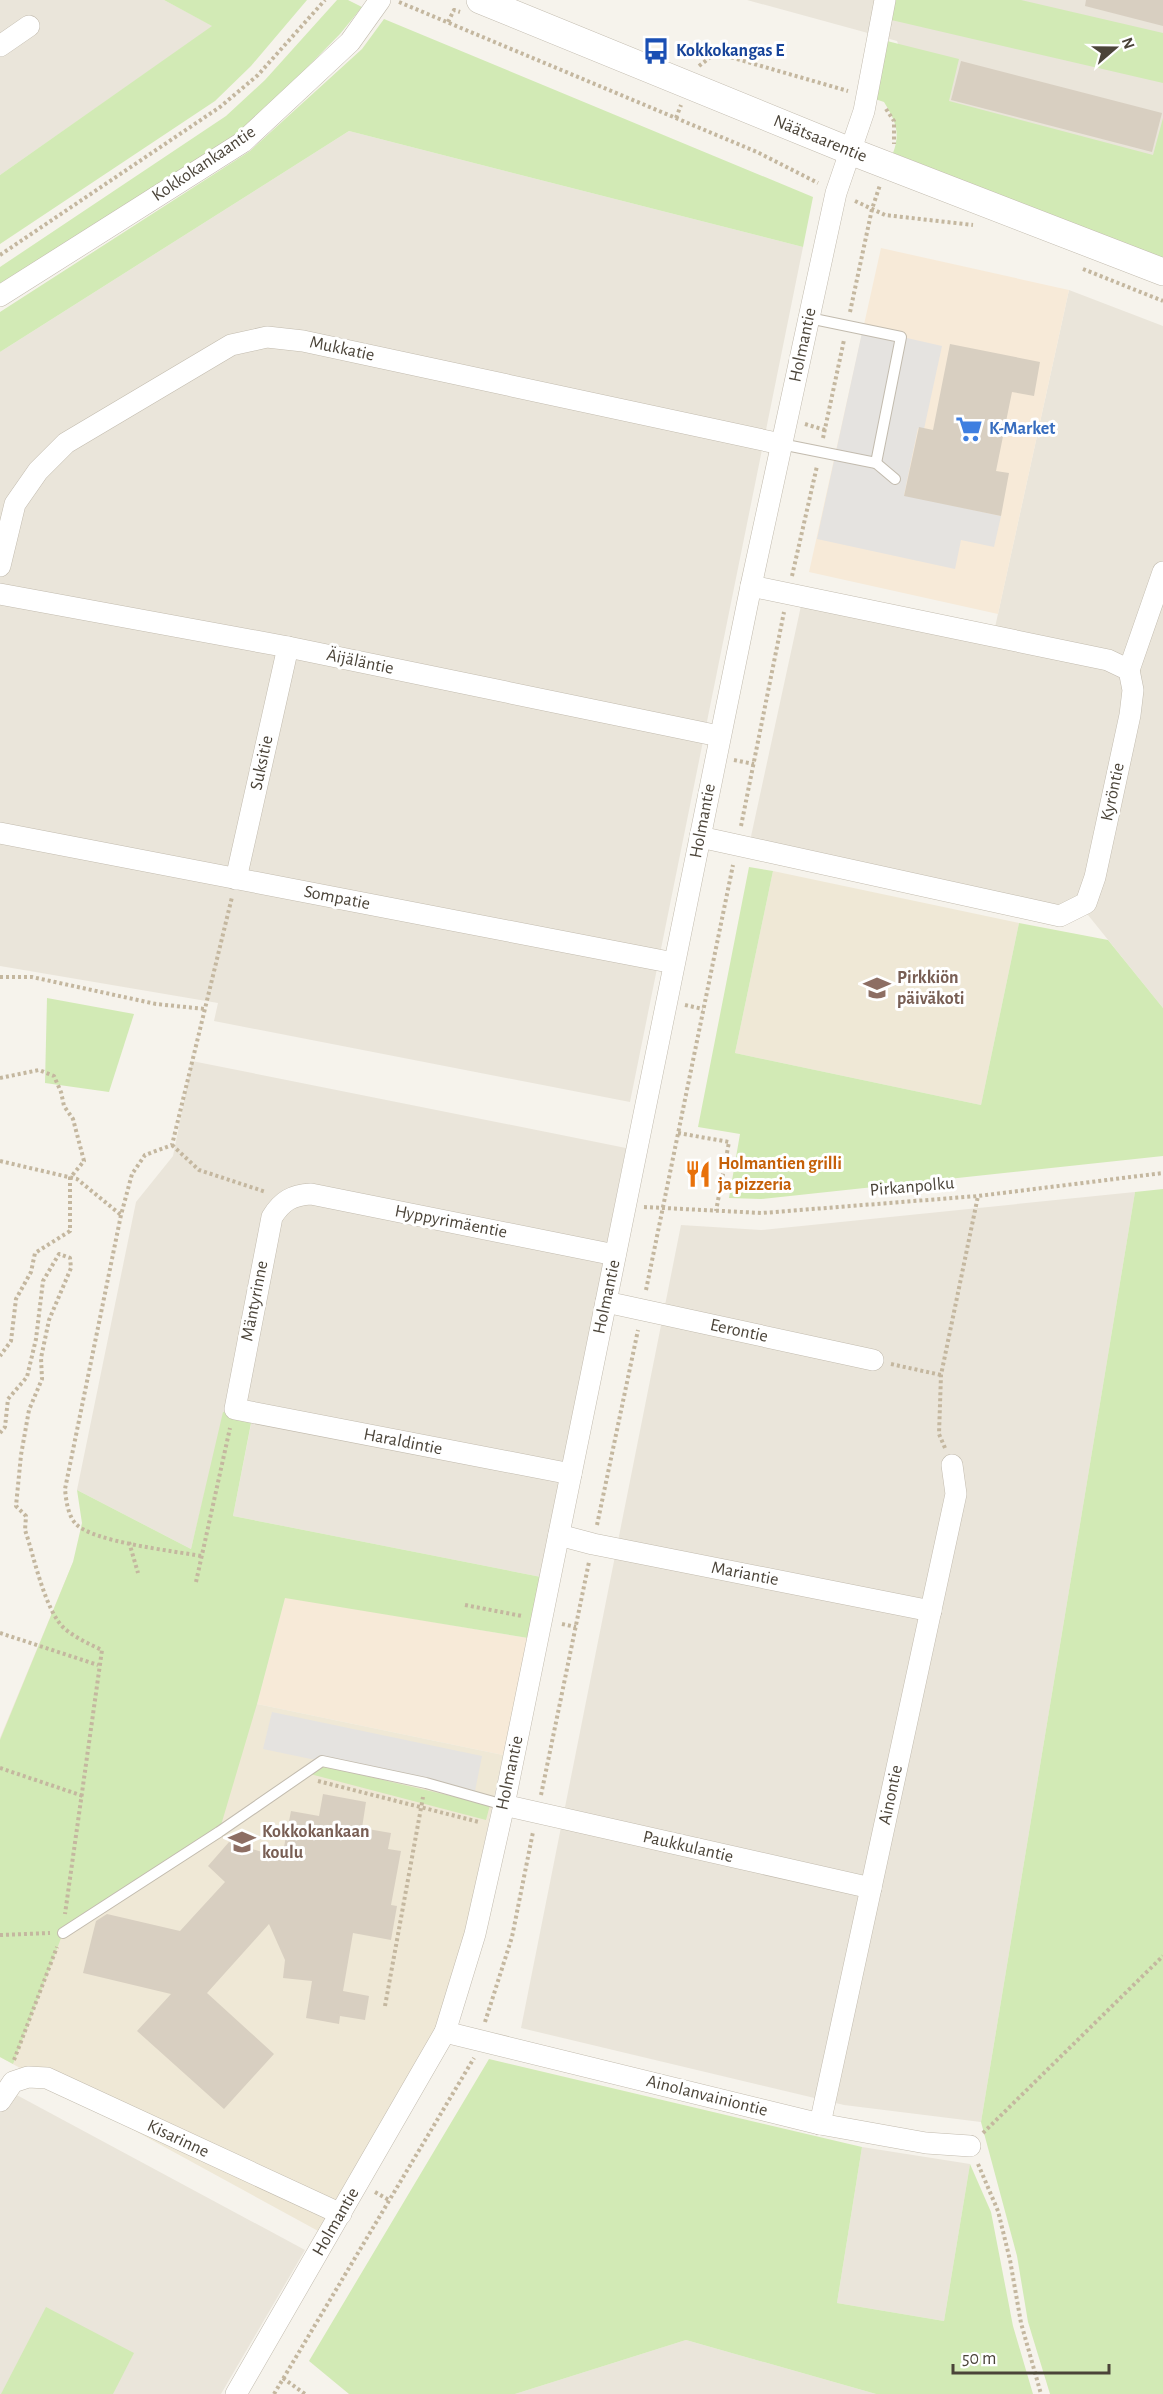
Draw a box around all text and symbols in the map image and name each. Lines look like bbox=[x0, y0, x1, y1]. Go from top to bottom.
north arrow bbox=[1085, 18, 1145, 78]
text: N bbox=[1119, 35, 1138, 51]
bus stop icon: Kokkokangas E bbox=[641, 36, 671, 66]
place label: Kokkokangas E bbox=[676, 42, 784, 60]
street label: Näätsaarentie bbox=[771, 112, 869, 166]
street label: Kokkokankaantie bbox=[149, 123, 259, 205]
street label: Holmantie bbox=[786, 306, 820, 384]
street label: Mukkatie bbox=[308, 333, 376, 365]
supermarket icon: K-Market bbox=[954, 414, 984, 444]
place label: K-Market bbox=[989, 420, 1055, 438]
street label: Äijäläntie bbox=[325, 644, 396, 678]
street label: Suksitie bbox=[247, 734, 277, 792]
street label: Kyröntie bbox=[1098, 761, 1128, 823]
street label: Holmantie bbox=[687, 782, 719, 860]
street label: Sompatie bbox=[302, 883, 372, 913]
place label: Pirkkiön päiväkoti bbox=[897, 969, 964, 1008]
school or university icon: Pirkkiön päiväkoti bbox=[862, 973, 892, 1003]
place label: Holmantien grilli ja pizzeria bbox=[718, 1155, 842, 1194]
restaurant icon: Holmantien grilli ja pizzeria bbox=[683, 1159, 713, 1189]
street label: Pirkanpolku bbox=[869, 1174, 955, 1200]
street label: Hyppyrimäentie bbox=[393, 1202, 509, 1242]
street label: Holmantie bbox=[590, 1258, 624, 1336]
street label: Mäntyrinne bbox=[238, 1259, 272, 1343]
street label: Eerontie bbox=[708, 1316, 770, 1346]
street label: Haraldintie bbox=[362, 1426, 444, 1458]
street label: Mariantie bbox=[710, 1559, 780, 1589]
street label: Holmantie bbox=[493, 1734, 527, 1812]
street label: Ainontie bbox=[876, 1764, 906, 1826]
place label: Kokkokankaan koulu bbox=[262, 1823, 369, 1862]
school or university icon: Kokkokankaan koulu bbox=[227, 1827, 257, 1857]
street label: Paukkulantie bbox=[641, 1828, 735, 1866]
street label: Ainolanvainiontie bbox=[644, 2072, 770, 2120]
street label: Kisarinne bbox=[144, 2117, 212, 2161]
street label: Holmantie bbox=[309, 2185, 363, 2259]
scale bar bbox=[953, 2337, 1109, 2375]
text: 50 m bbox=[962, 2350, 996, 2368]

